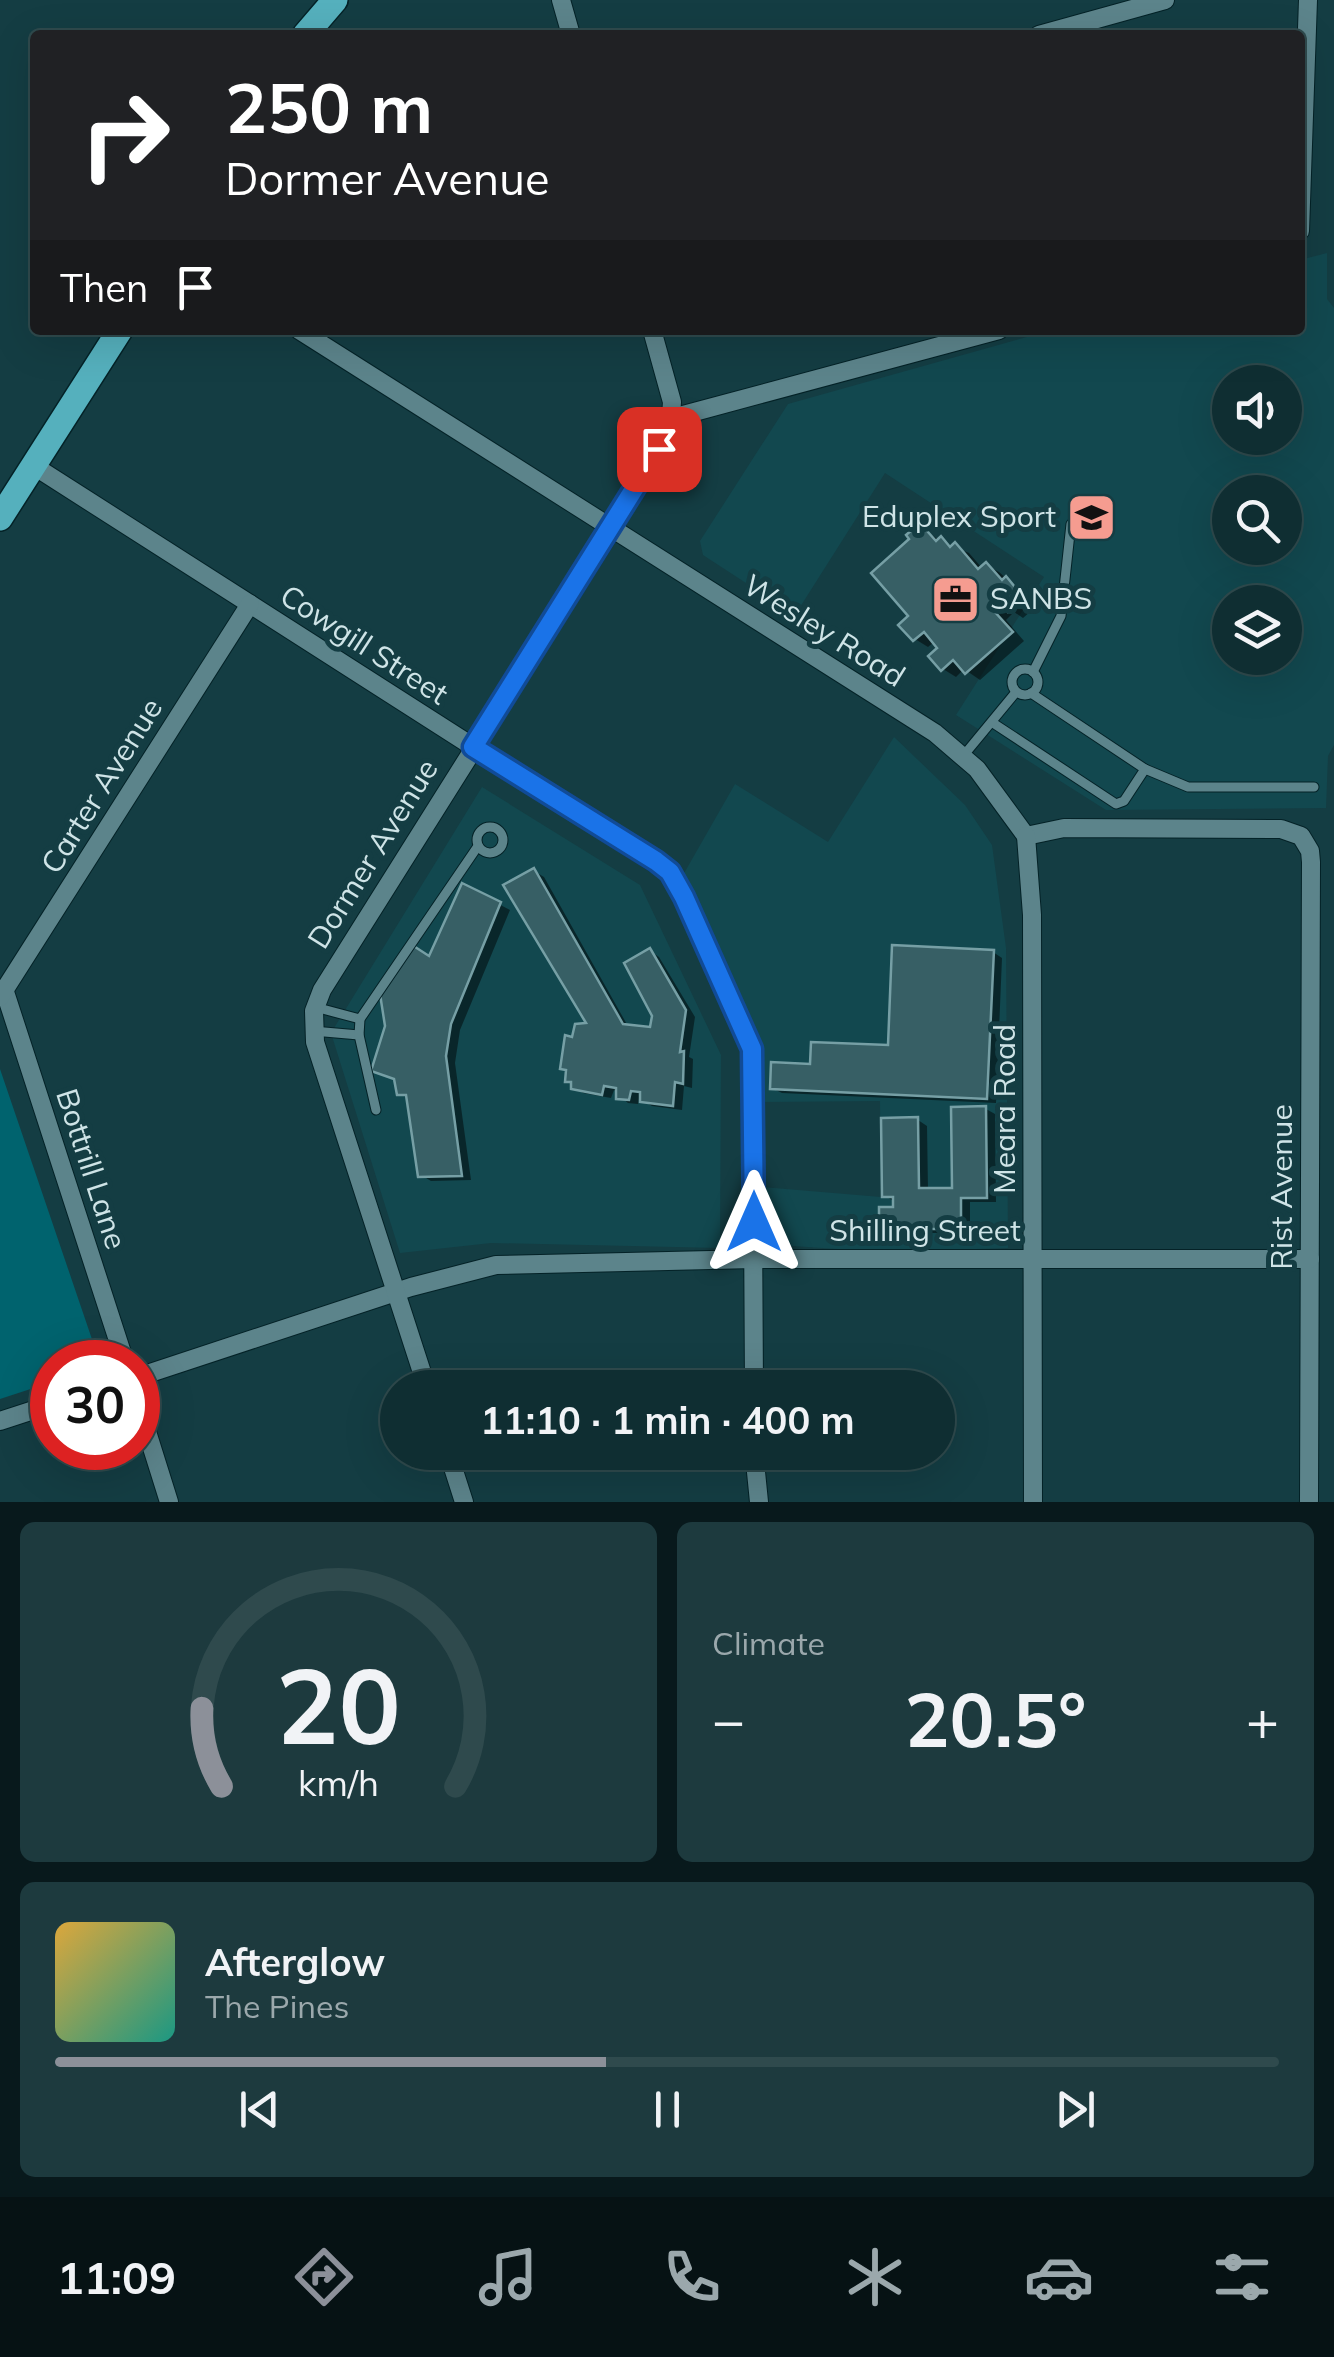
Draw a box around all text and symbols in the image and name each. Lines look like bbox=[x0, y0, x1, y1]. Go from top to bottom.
text: 250 m bbox=[225, 63, 433, 151]
icon: right bbox=[60, 70, 190, 200]
text: Dormer Avenue bbox=[225, 150, 549, 206]
icon: arrive bbox=[168, 260, 223, 315]
text: Then bbox=[60, 264, 148, 312]
map controls bbox=[1212, 365, 1302, 675]
button: sound bbox=[1212, 365, 1302, 455]
pin bbox=[617, 407, 702, 492]
icon: arrive bbox=[632, 422, 687, 477]
button: search bbox=[1212, 475, 1302, 565]
school or university icon: Eduplex Sport bbox=[1065, 491, 1117, 543]
place label: Eduplex Sport bbox=[862, 497, 1056, 535]
street label: Wesley Road bbox=[737, 565, 912, 695]
office icon: SANBS bbox=[929, 573, 981, 625]
street label: Cowgill Street bbox=[273, 576, 456, 713]
place label: SANBS bbox=[990, 579, 1092, 617]
button: layers bbox=[1212, 585, 1302, 675]
street label: Carter Avenue bbox=[32, 691, 170, 880]
street label: Dormer Avenue bbox=[299, 752, 446, 955]
street label: Meara Road bbox=[985, 1024, 1023, 1194]
street label: Bottrill Lane bbox=[48, 1084, 136, 1254]
street label: Rist Avenue bbox=[1262, 1104, 1300, 1270]
position arrow bbox=[702, 1170, 806, 1274]
street label: Shilling Street bbox=[829, 1211, 1021, 1249]
speed limit sign: 30 bbox=[30, 1340, 160, 1470]
text: 11:10 · 1 min · 400 m bbox=[480, 1396, 855, 1444]
text: Climate bbox=[712, 1623, 825, 1663]
text: 20 bbox=[276, 1639, 401, 1770]
text: 20.5° bbox=[904, 1672, 1087, 1766]
text: − bbox=[712, 1685, 745, 1754]
text: + bbox=[1246, 1685, 1279, 1754]
text: km/h bbox=[298, 1760, 379, 1805]
text: Afterglow bbox=[205, 1938, 385, 1986]
text: The Pines bbox=[205, 1986, 349, 2026]
icon: previous bbox=[232, 2082, 287, 2137]
icon: pause bbox=[640, 2082, 695, 2137]
icon: next bbox=[1048, 2082, 1103, 2137]
icon: directions bbox=[289, 2242, 359, 2312]
icon: music bbox=[473, 2242, 543, 2312]
icon: phone bbox=[657, 2242, 727, 2312]
icon: climate bbox=[840, 2242, 910, 2312]
icon: car bbox=[1024, 2242, 1094, 2312]
icon: filters bbox=[1207, 2242, 1277, 2312]
text: 11:09 bbox=[57, 2249, 176, 2305]

